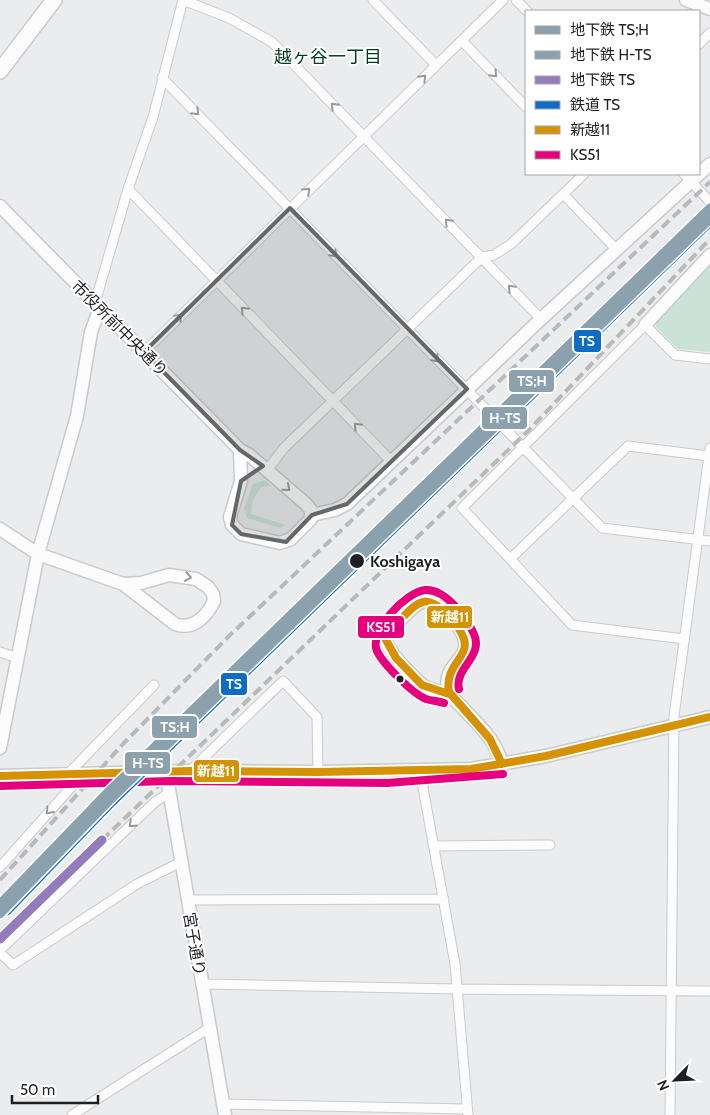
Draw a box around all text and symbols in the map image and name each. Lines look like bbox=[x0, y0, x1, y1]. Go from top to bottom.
legend bbox=[525, 10, 700, 175]
text: 地下鉄 TS;H bbox=[570, 21, 649, 39]
district label: 越ヶ谷一丁目 bbox=[274, 46, 382, 68]
text: 地下鉄 H-TS bbox=[570, 46, 652, 64]
one-way arrow bbox=[488, 68, 497, 77]
text: 地下鉄 TS bbox=[570, 71, 635, 89]
one-way arrow bbox=[418, 75, 427, 84]
text: 鉄道 TS bbox=[570, 96, 620, 114]
one-way arrow bbox=[331, 102, 340, 111]
one-way arrow bbox=[190, 107, 199, 116]
text: 新越11 bbox=[570, 121, 610, 139]
text: KS51 bbox=[570, 146, 600, 164]
one-way arrow bbox=[301, 188, 310, 197]
one-way arrow bbox=[445, 219, 454, 228]
one-way arrow bbox=[328, 248, 337, 257]
street label: 市役所前中央通り bbox=[68, 276, 172, 380]
one-way arrow bbox=[508, 284, 517, 293]
one-way arrow bbox=[241, 306, 250, 315]
one-way arrow bbox=[173, 314, 182, 323]
line badge: TS bbox=[573, 329, 602, 353]
text: TS bbox=[579, 332, 595, 350]
one-way arrow bbox=[430, 353, 439, 362]
line badge: TS;H bbox=[508, 369, 555, 393]
text: TS;H bbox=[517, 372, 547, 390]
line badge: H-TS bbox=[481, 406, 528, 430]
text: H-TS bbox=[489, 409, 521, 427]
one-way arrow bbox=[354, 423, 363, 432]
one-way arrow bbox=[282, 482, 291, 491]
marker: Koshigaya bbox=[348, 552, 366, 570]
place label: Koshigaya bbox=[370, 552, 440, 571]
one-way arrow bbox=[183, 572, 192, 582]
line badge: 新越11 bbox=[426, 605, 473, 629]
text: 新越11 bbox=[431, 608, 469, 626]
line badge: KS51 bbox=[357, 615, 405, 639]
text: KS51 bbox=[366, 618, 396, 636]
line badge: TS bbox=[220, 672, 248, 696]
unlabelled marker bbox=[395, 674, 405, 684]
text: TS bbox=[226, 675, 242, 693]
line badge: TS;H bbox=[151, 715, 198, 739]
text: TS;H bbox=[160, 718, 190, 736]
line badge: H-TS bbox=[124, 751, 171, 775]
text: H-TS bbox=[132, 754, 164, 772]
line badge: 新越11 bbox=[193, 759, 240, 783]
text: 新越11 bbox=[197, 762, 235, 780]
one-way arrow bbox=[46, 806, 55, 815]
one-way arrow bbox=[129, 818, 138, 827]
street label: 宮子通り bbox=[180, 911, 209, 977]
north arrow bbox=[650, 1055, 700, 1105]
scale bar bbox=[12, 1072, 99, 1104]
text: N bbox=[653, 1077, 673, 1093]
text: 50 m bbox=[20, 1081, 55, 1099]

